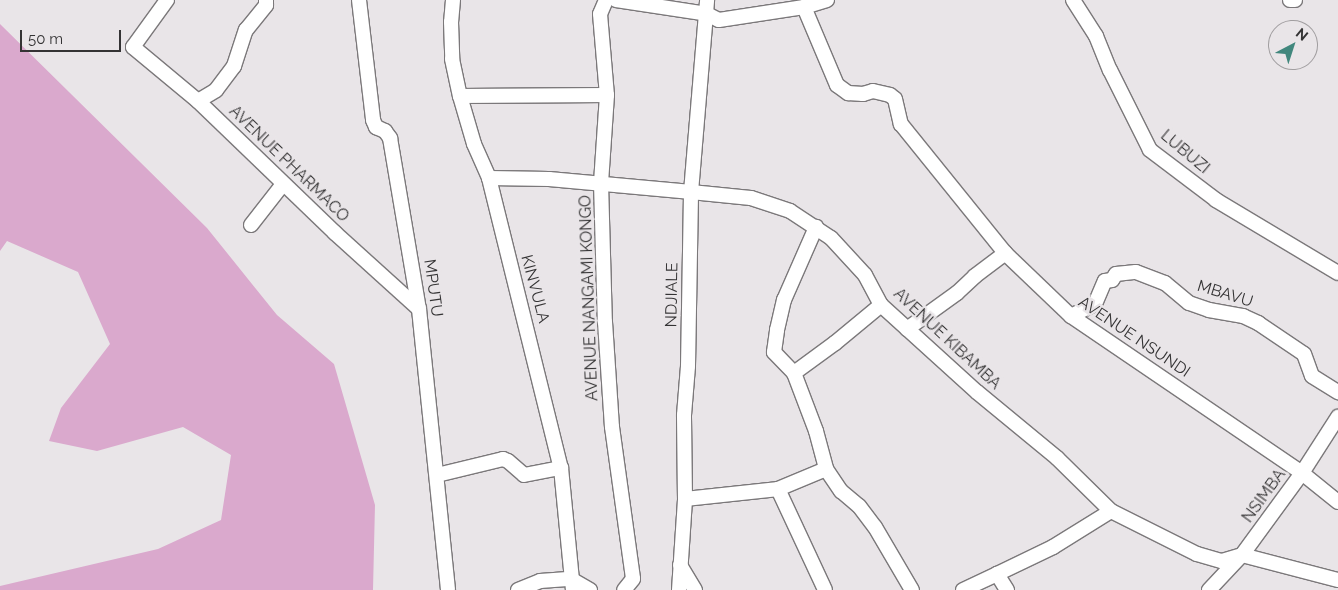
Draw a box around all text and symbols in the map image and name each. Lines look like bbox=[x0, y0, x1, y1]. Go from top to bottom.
scale bar bbox=[22, 20, 124, 52]
north arrow bbox=[1268, 20, 1318, 70]
text: N bbox=[1293, 25, 1311, 44]
text: 50 m bbox=[28, 30, 63, 48]
street label: AVENUE PHARMACO bbox=[225, 102, 353, 226]
street label: LUBUZI bbox=[1157, 126, 1213, 178]
street label: AVENUE NANGAMI KONGO bbox=[576, 195, 602, 401]
street label: KINVULA bbox=[517, 253, 553, 325]
street label: MPUTU bbox=[419, 258, 447, 318]
street label: NDJIALE bbox=[662, 262, 682, 328]
street label: MBAVU bbox=[1195, 276, 1255, 312]
street label: AVENUE KIBAMBA bbox=[889, 284, 1005, 394]
street label: AVENUE NSUNDI bbox=[1074, 293, 1194, 381]
street label: NSIMBA bbox=[1238, 466, 1290, 526]

